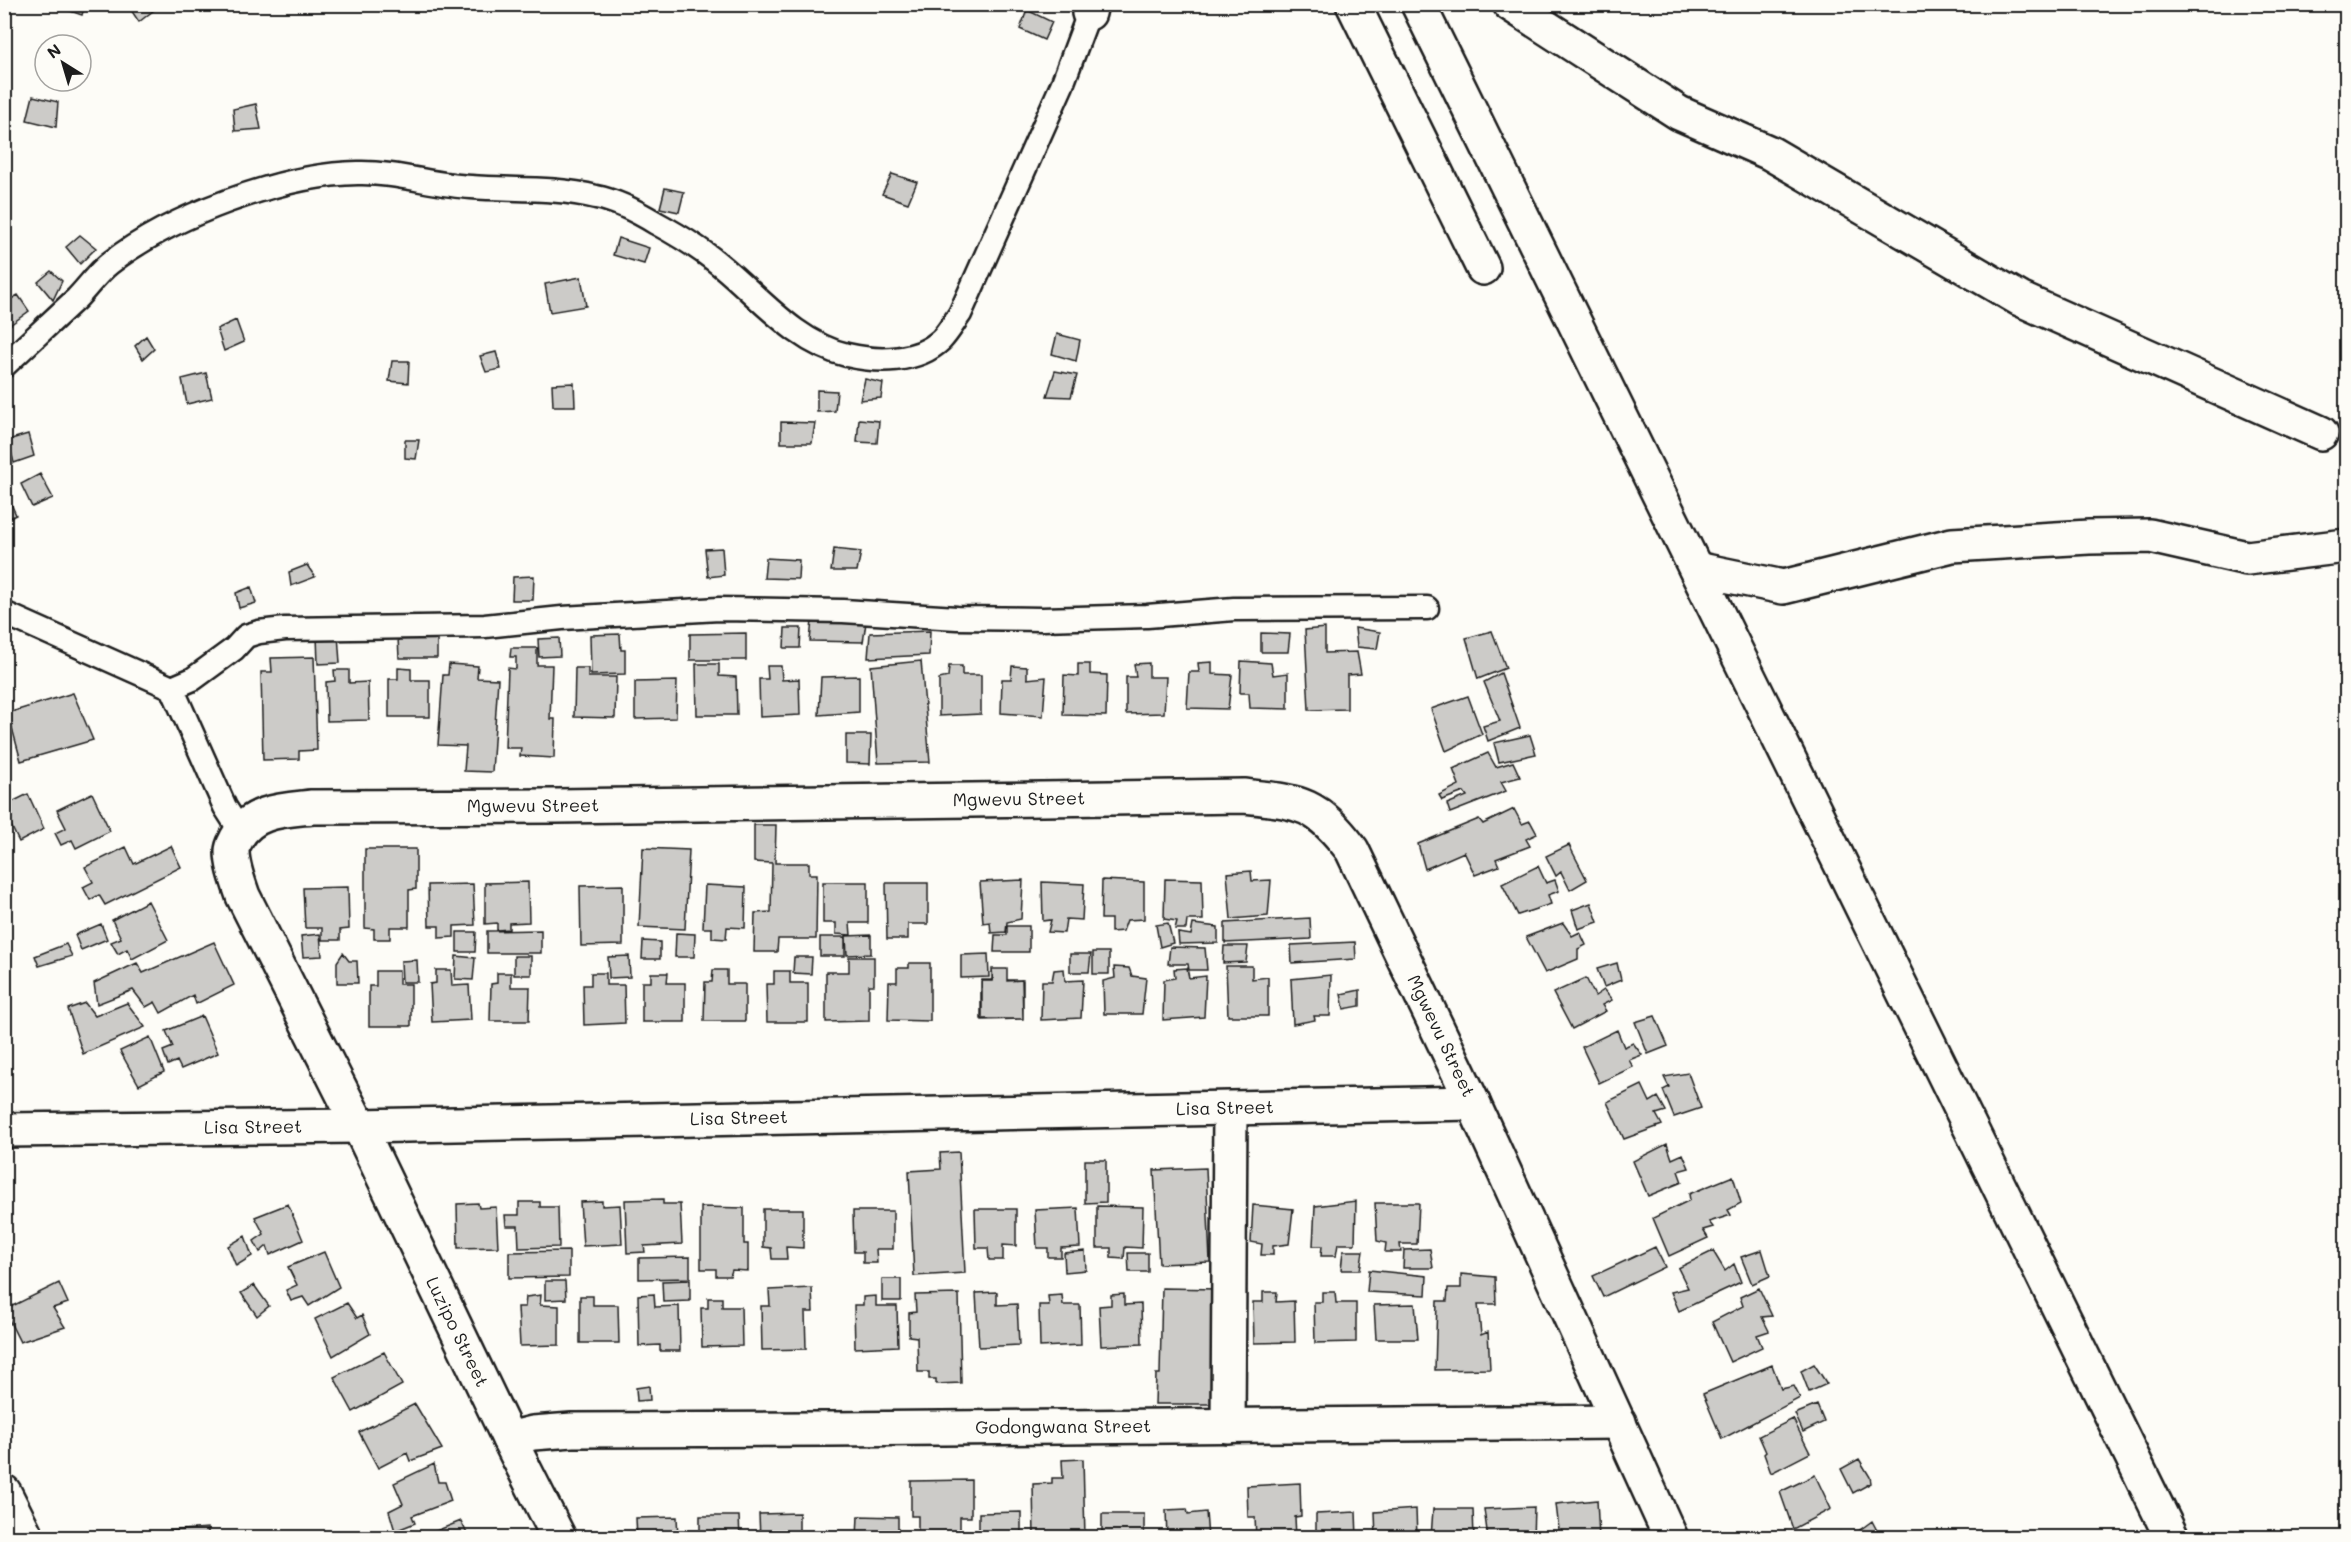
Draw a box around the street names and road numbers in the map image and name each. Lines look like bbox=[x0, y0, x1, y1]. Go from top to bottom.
street label: Mgwevu Street bbox=[952, 785, 1085, 811]
street label: Mgwevu Street bbox=[467, 792, 599, 817]
street label: Mgwevu Street bbox=[1402, 971, 1481, 1101]
street label: Lisa Street bbox=[1176, 1094, 1274, 1120]
street label: Lisa Street bbox=[690, 1104, 788, 1130]
street label: Lisa Street bbox=[204, 1114, 302, 1139]
street label: Luzipo Street bbox=[421, 1273, 495, 1391]
street label: Godongwana Street bbox=[975, 1413, 1151, 1439]

